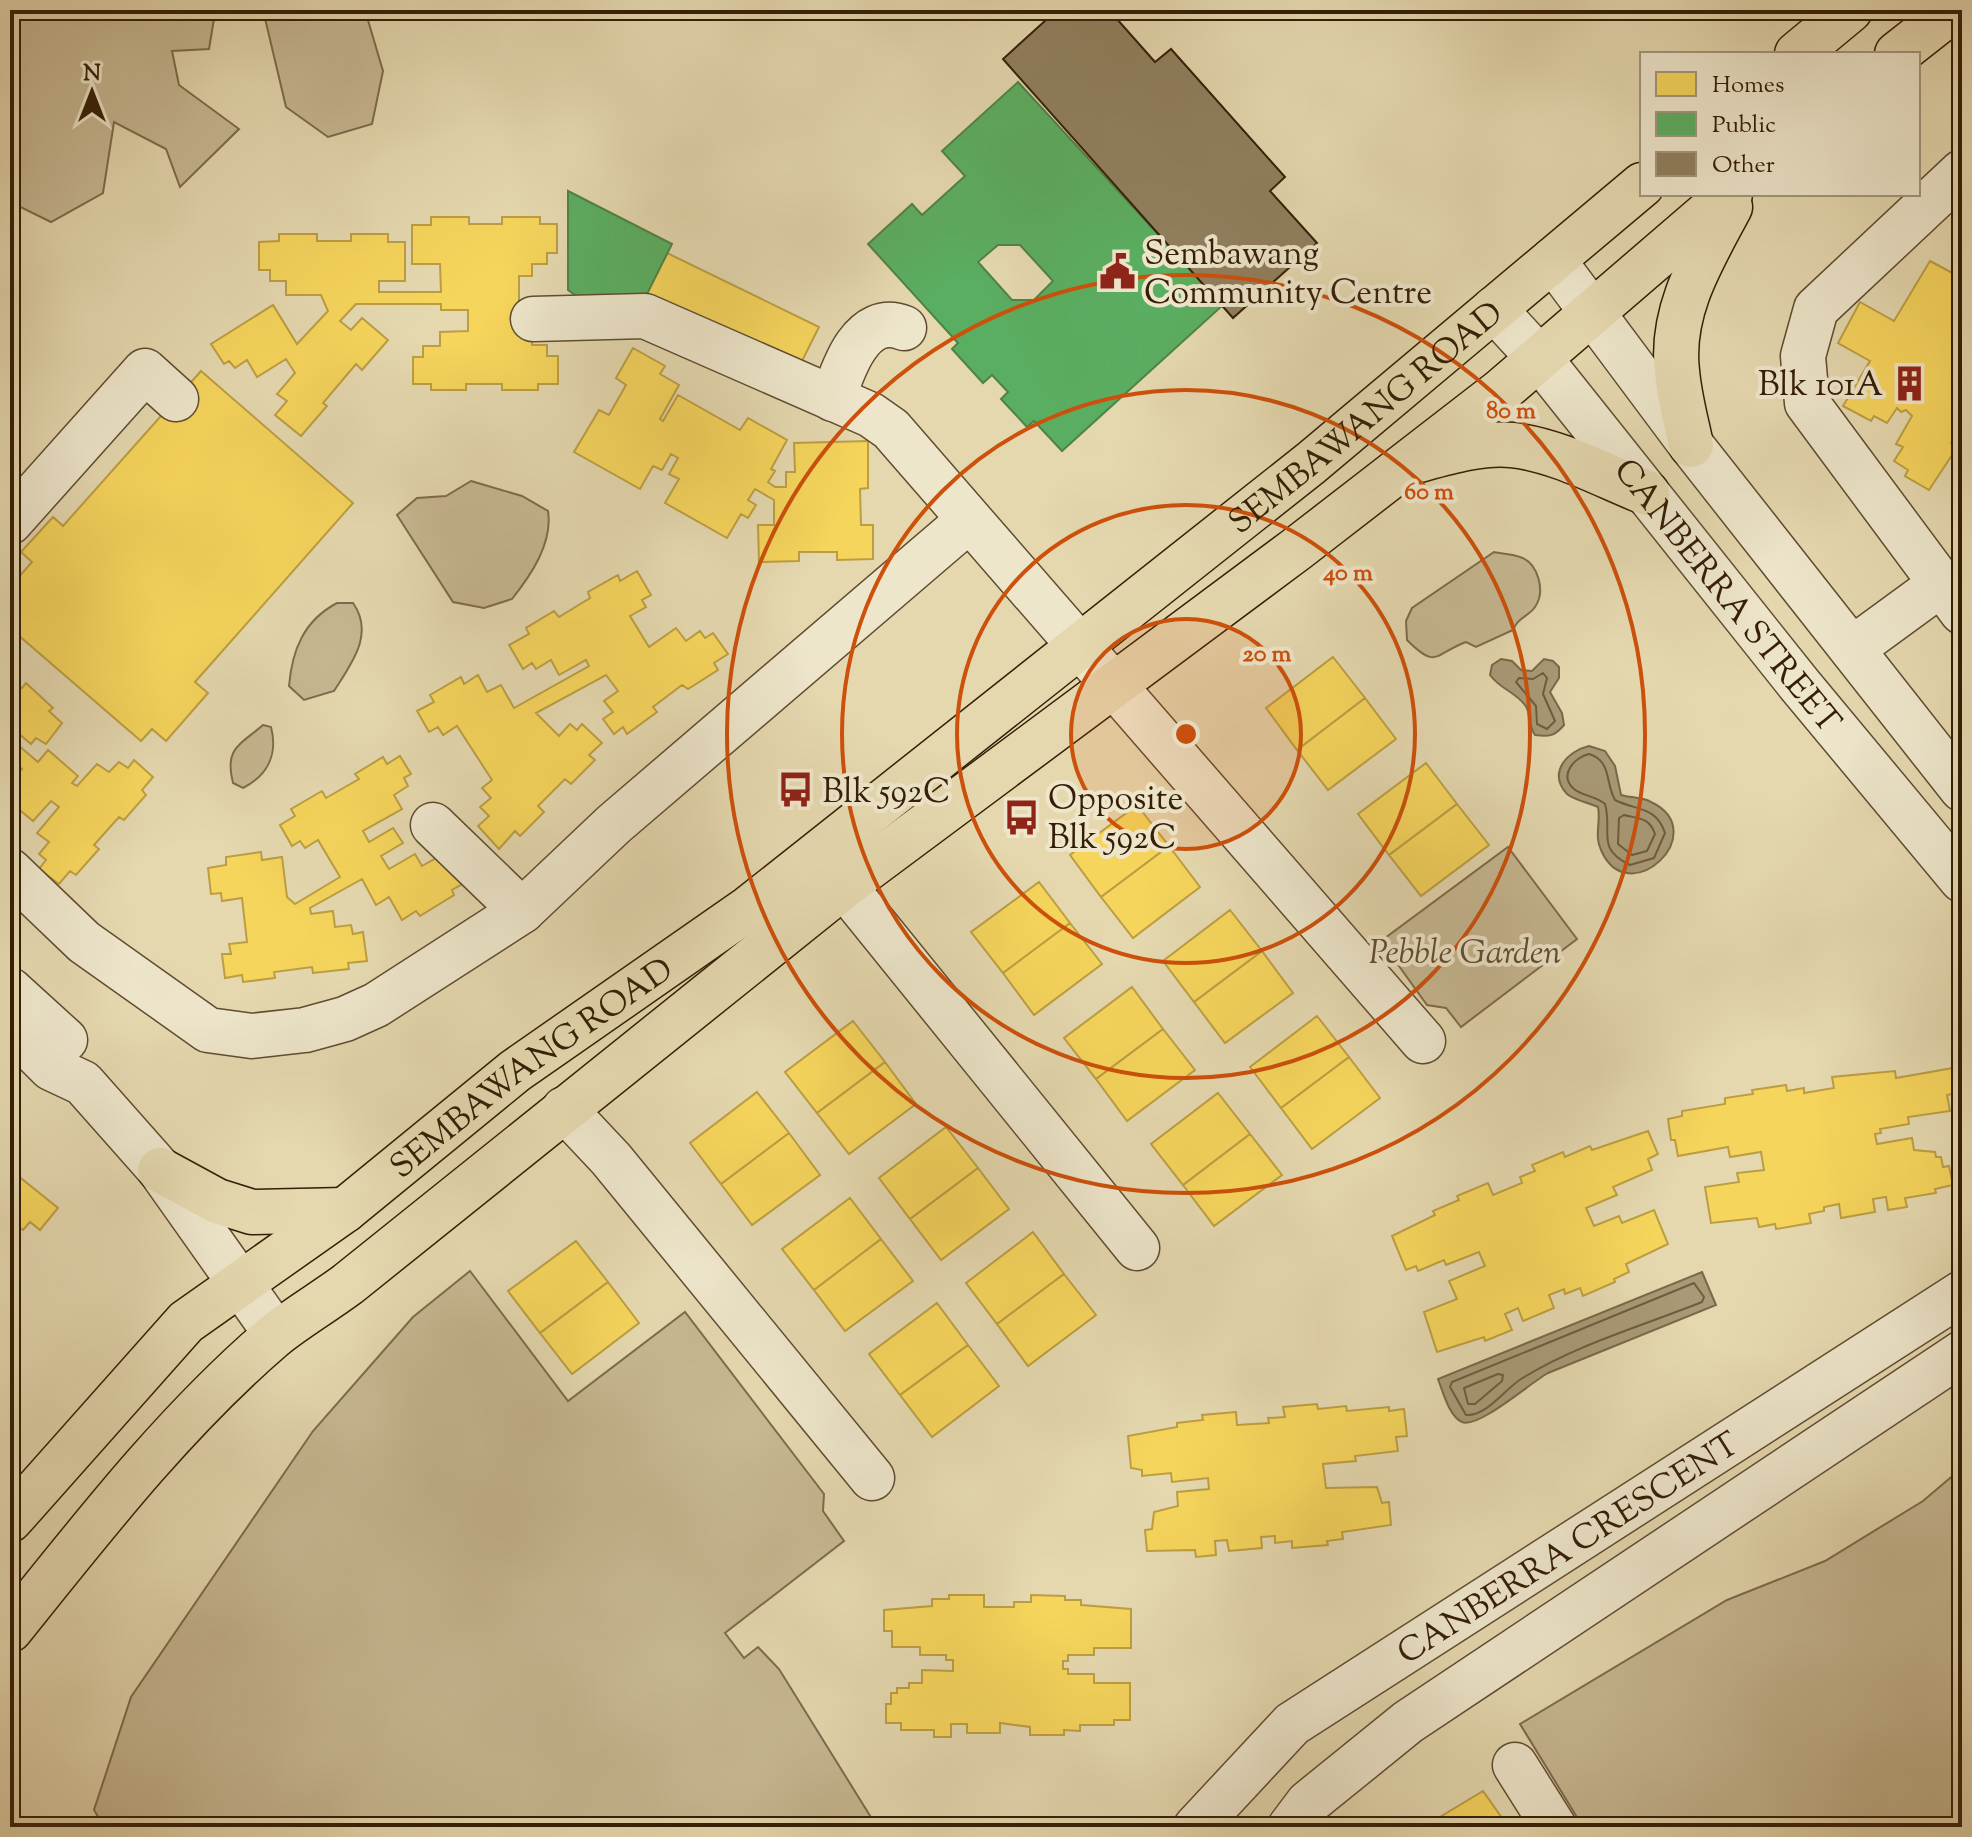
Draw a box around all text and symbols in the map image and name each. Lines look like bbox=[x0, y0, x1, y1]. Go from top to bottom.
north arrow bbox=[52, 52, 132, 132]
legend bbox=[1640, 52, 1920, 196]
text: N bbox=[83, 59, 101, 91]
text: Homes bbox=[1712, 69, 1784, 103]
text: Public bbox=[1712, 109, 1776, 143]
text: Other bbox=[1712, 149, 1775, 183]
place label: Sembawang Community Centre bbox=[1144, 231, 1432, 319]
public building icon: Sembawang Community Centre bbox=[1099, 253, 1137, 291]
street label: SEMBAWANG ROAD bbox=[1219, 291, 1515, 548]
place label: Blk 101A bbox=[1758, 362, 1883, 411]
building icon: Blk 101A bbox=[1890, 364, 1928, 402]
text: 80 m bbox=[1486, 395, 1536, 429]
street label: CANBERRA STREET bbox=[1600, 449, 1851, 745]
text: 60 m bbox=[1404, 476, 1454, 510]
text: 40 m bbox=[1322, 557, 1373, 591]
text: 20 m bbox=[1243, 638, 1292, 672]
centre of rings bbox=[1172, 720, 1200, 748]
place label: Blk 592C bbox=[822, 769, 950, 818]
bus stop icon: Blk 592C bbox=[777, 771, 815, 809]
place label: Opposite Blk 592C bbox=[1048, 776, 1183, 864]
bus stop icon: Opposite Blk 592C bbox=[1003, 798, 1041, 836]
park label: Pebble Garden bbox=[1369, 930, 1561, 979]
street label: SEMBAWANG ROAD bbox=[380, 947, 684, 1192]
street label: CANBERRA CRESCENT bbox=[1388, 1422, 1750, 1678]

